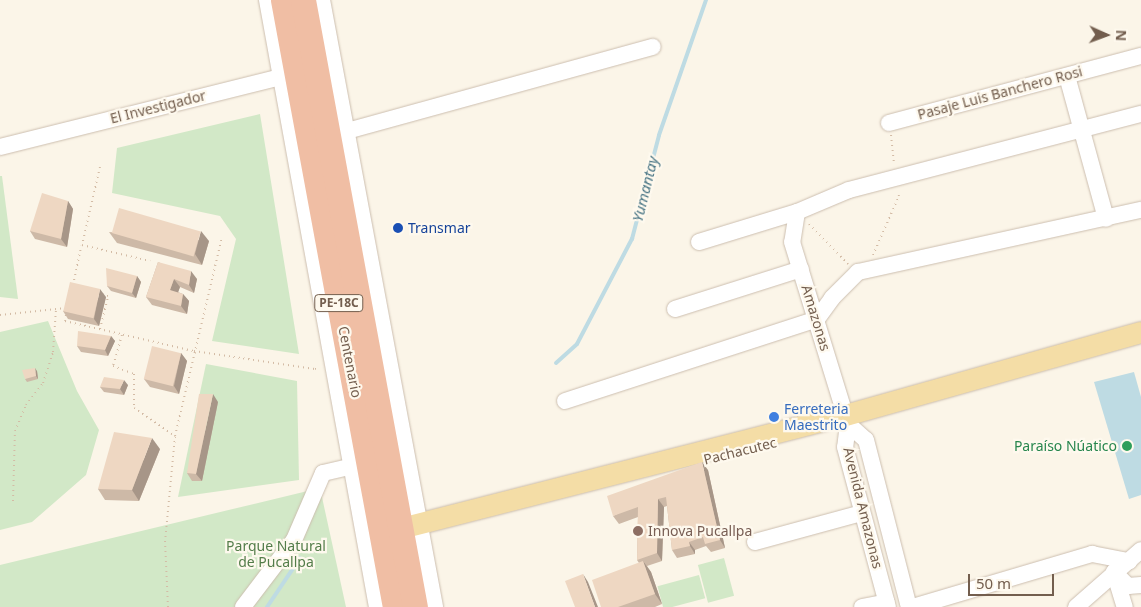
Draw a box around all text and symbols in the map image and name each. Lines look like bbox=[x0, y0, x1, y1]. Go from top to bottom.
north arrow bbox=[1081, 10, 1131, 60]
text: N bbox=[1112, 30, 1131, 42]
street label: Pasaje Luis Banchero Rosi bbox=[916, 63, 1084, 123]
street label: El Investigador bbox=[108, 87, 208, 127]
water label: Yumantay bbox=[628, 154, 662, 224]
place label: Transmar bbox=[408, 220, 471, 236]
marker: Transmar bbox=[392, 222, 404, 234]
street label: Amazonas bbox=[798, 283, 834, 353]
road number: PE-18C bbox=[314, 294, 364, 312]
street label: Centenario bbox=[335, 325, 365, 399]
place label: Ferreteria Maestrito bbox=[784, 401, 849, 434]
marker: Ferreteria Maestrito bbox=[768, 411, 780, 423]
street label: Pachacutec bbox=[702, 434, 778, 468]
place label: Paraíso Núatico bbox=[1014, 438, 1117, 454]
marker: Paraíso Núatico bbox=[1121, 440, 1133, 452]
street label: Avenida Amazonas bbox=[840, 446, 886, 570]
place label: Innova Pucallpa bbox=[648, 523, 752, 539]
marker: Innova Pucallpa bbox=[632, 525, 644, 537]
park label: Parque Natural de Pucallpa bbox=[226, 538, 326, 570]
scale bar bbox=[971, 564, 1057, 596]
text: 50 m bbox=[976, 573, 1011, 593]

